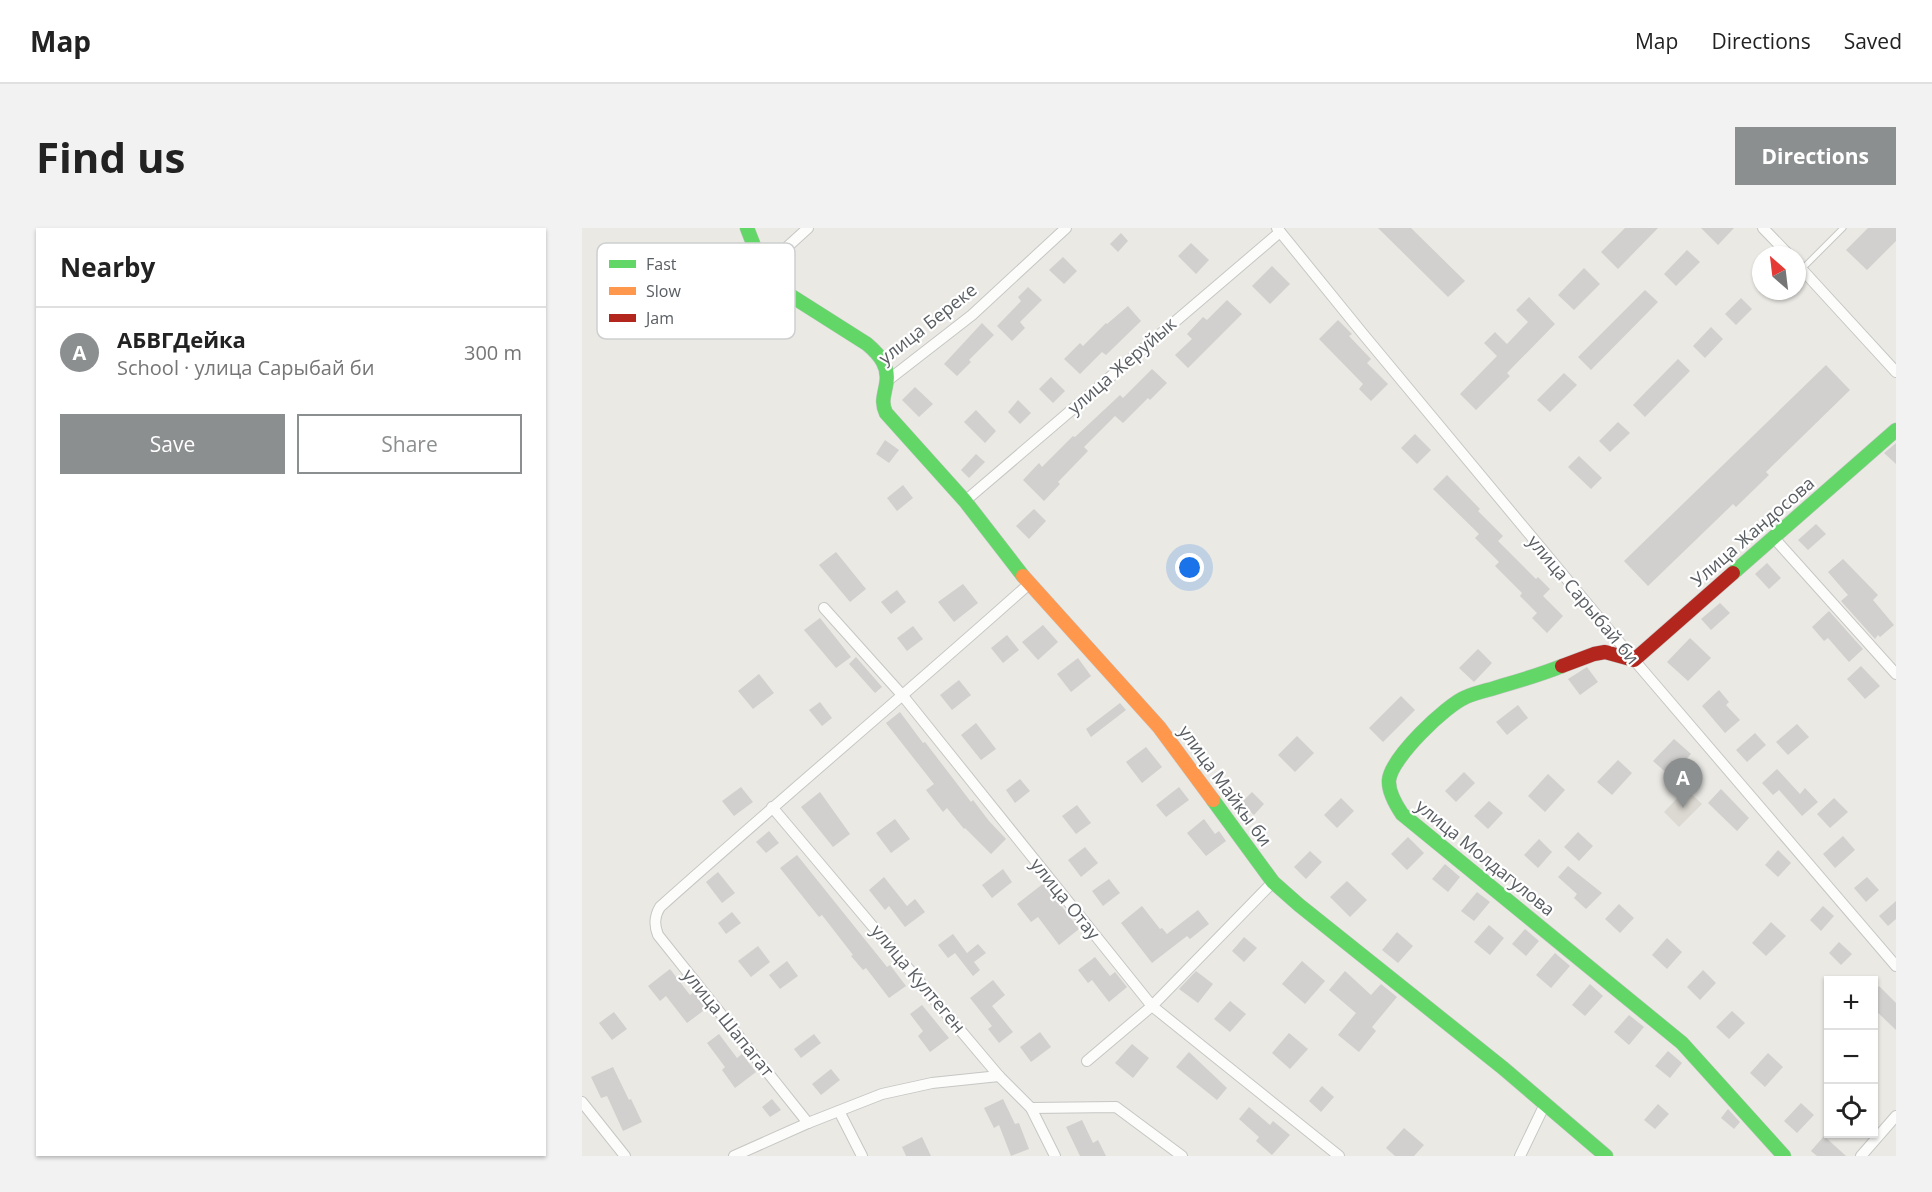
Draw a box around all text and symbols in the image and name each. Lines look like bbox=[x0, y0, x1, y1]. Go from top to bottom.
text: Map bbox=[30, 22, 91, 60]
text: Map bbox=[1635, 27, 1678, 55]
text: Directions bbox=[1711, 27, 1811, 55]
text: Saved bbox=[1844, 27, 1902, 55]
button: Directions bbox=[1735, 127, 1896, 185]
text: Find us bbox=[36, 128, 185, 185]
legend bbox=[597, 243, 795, 339]
north arrow bbox=[1752, 246, 1806, 300]
text: Nearby bbox=[60, 249, 155, 285]
text: Fast bbox=[646, 253, 677, 275]
street label: улица Береке bbox=[873, 277, 981, 369]
text: Slow bbox=[646, 280, 681, 302]
text: Jam bbox=[644, 307, 674, 329]
street label: улица Жеруйык bbox=[1062, 311, 1181, 419]
text: АБВГДейка bbox=[117, 324, 246, 354]
text: A bbox=[73, 339, 86, 366]
text: 300 m bbox=[464, 339, 522, 366]
text: School · улица Сарыбай би bbox=[117, 354, 374, 381]
button: Save bbox=[60, 414, 285, 474]
button: Share bbox=[297, 414, 522, 474]
street label: Улица Жандосова bbox=[1685, 471, 1819, 592]
street label: улица Сарыбай би bbox=[1523, 530, 1645, 669]
your location bbox=[1175, 553, 1204, 582]
street label: улица Майкы би bbox=[1174, 720, 1278, 851]
pin: A bbox=[1664, 758, 1702, 808]
street label: улица Молдагулова bbox=[1411, 794, 1560, 921]
street label: улица Отау bbox=[1026, 853, 1107, 945]
street label: улица Култеген bbox=[866, 919, 971, 1038]
street label: улица Шапагат bbox=[678, 963, 780, 1082]
map controls bbox=[1824, 976, 1878, 1138]
button: + bbox=[1824, 976, 1878, 1030]
button: − bbox=[1824, 1030, 1878, 1084]
button: locate bbox=[1824, 1084, 1878, 1138]

